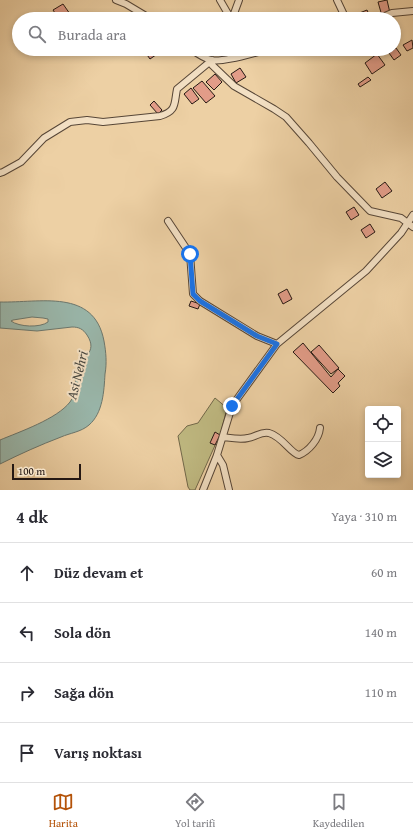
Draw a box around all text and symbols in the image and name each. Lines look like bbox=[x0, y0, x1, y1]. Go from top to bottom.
search box bbox=[12, 12, 401, 56]
icon: search bbox=[26, 23, 48, 45]
text: Burada ara bbox=[58, 24, 126, 45]
route start bbox=[181, 245, 199, 263]
water label: Asi Nehri bbox=[61, 348, 93, 402]
route end bbox=[223, 397, 241, 415]
map controls bbox=[365, 406, 401, 478]
button: locate bbox=[365, 406, 401, 442]
button: layers bbox=[365, 442, 401, 478]
scale bar bbox=[12, 462, 81, 481]
text: 100 m bbox=[18, 463, 45, 479]
text: 4 dk bbox=[16, 504, 48, 529]
text: Yaya · 310 m bbox=[331, 507, 397, 526]
icon: ahead bbox=[16, 562, 38, 584]
text: Düz devam et bbox=[54, 562, 143, 583]
text: 60 m bbox=[371, 563, 397, 582]
icon: left bbox=[16, 622, 38, 644]
text: Sola dön bbox=[54, 622, 111, 643]
text: 140 m bbox=[365, 623, 397, 642]
icon: right bbox=[16, 682, 38, 704]
text: Sağa dön bbox=[54, 682, 114, 703]
text: 110 m bbox=[365, 683, 397, 702]
icon: arrive bbox=[16, 742, 38, 764]
text: Varış noktası bbox=[54, 742, 142, 763]
tab: Harita bbox=[49, 791, 78, 831]
tab: Yol tarifi bbox=[175, 791, 215, 831]
tab: Kaydedilen bbox=[313, 791, 364, 831]

